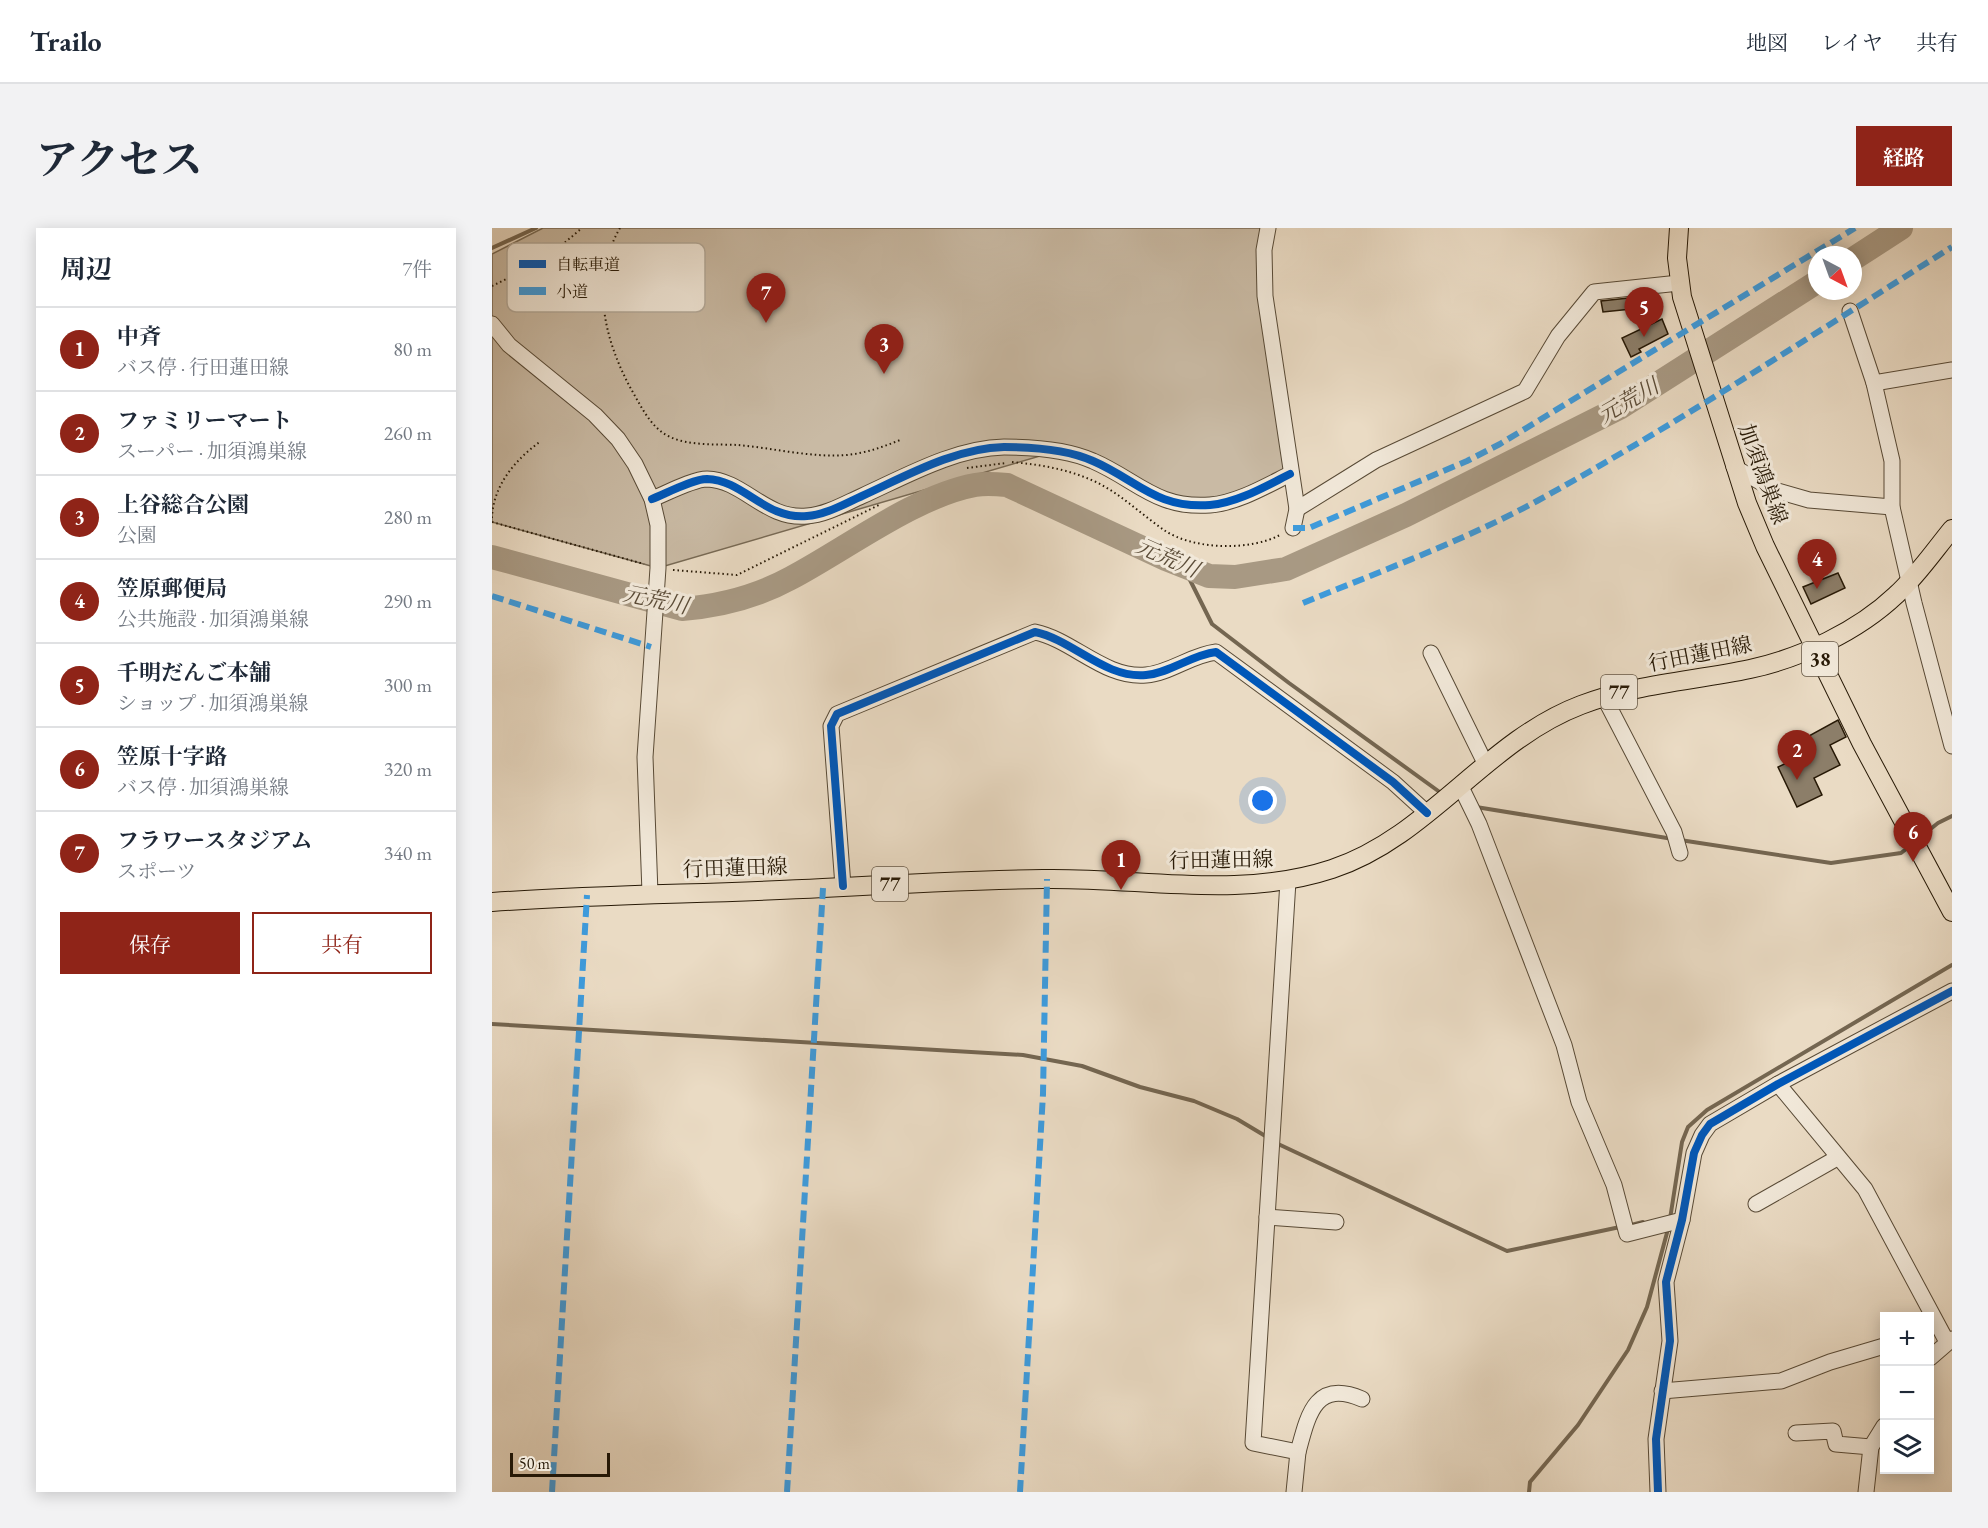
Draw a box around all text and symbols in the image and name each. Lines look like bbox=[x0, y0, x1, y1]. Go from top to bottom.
text: Trailo bbox=[30, 23, 102, 59]
text: 地図 bbox=[1746, 29, 1788, 56]
text: レイヤ bbox=[1821, 29, 1883, 56]
text: 共有 bbox=[1916, 29, 1958, 56]
button: 経路 bbox=[1856, 126, 1952, 186]
text: アクセス bbox=[36, 132, 203, 187]
legend bbox=[507, 243, 705, 312]
north arrow bbox=[1808, 246, 1862, 300]
text: 周辺 bbox=[60, 252, 112, 286]
text: 自転車道 bbox=[556, 254, 620, 275]
text: 7件 bbox=[402, 256, 432, 282]
pin: 7 bbox=[746, 274, 786, 323]
text: 小道 bbox=[556, 281, 588, 302]
pin: 5 bbox=[1624, 288, 1664, 337]
text: 中斉 bbox=[117, 322, 161, 351]
pin: 3 bbox=[864, 324, 904, 374]
text: 1 bbox=[74, 336, 85, 362]
text: 80 m bbox=[393, 336, 432, 362]
text: バス停 · 行田蓮田線 bbox=[117, 354, 289, 380]
water label: 元荒川 bbox=[1592, 370, 1666, 429]
text: ファミリーマート bbox=[117, 406, 293, 435]
text: 2 bbox=[74, 420, 85, 446]
text: 260 m bbox=[384, 420, 432, 446]
street label: 加須鴻巣線 bbox=[1733, 420, 1794, 528]
text: スーパー · 加須鴻巣線 bbox=[117, 438, 307, 464]
text: 上谷総合公園 bbox=[117, 490, 249, 519]
text: 3 bbox=[74, 504, 85, 530]
text: 280 m bbox=[384, 504, 432, 530]
text: 公園 bbox=[117, 522, 157, 548]
water label: 元荒川 bbox=[1132, 531, 1206, 585]
pin: 4 bbox=[1798, 540, 1836, 589]
text: 笠原郵便局 bbox=[117, 574, 227, 603]
water label: 元荒川 bbox=[621, 578, 693, 621]
text: 4 bbox=[74, 588, 85, 614]
text: 290 m bbox=[384, 588, 432, 614]
text: 公共施設 · 加須鴻巣線 bbox=[117, 606, 309, 632]
street label: 行田蓮田線 bbox=[1646, 630, 1754, 677]
road number: 38 bbox=[1802, 642, 1838, 676]
text: 千明だんご本舗 bbox=[117, 658, 271, 687]
text: 5 bbox=[74, 672, 85, 698]
text: 300 m bbox=[384, 672, 432, 698]
road number: 77 bbox=[1601, 675, 1637, 709]
text: ショップ · 加須鴻巣線 bbox=[117, 690, 309, 716]
pin: 2 bbox=[1778, 730, 1816, 780]
text: 笠原十字路 bbox=[117, 742, 227, 771]
text: 6 bbox=[74, 756, 85, 782]
text: 320 m bbox=[384, 756, 432, 782]
text: バス停 · 加須鴻巣線 bbox=[117, 774, 289, 800]
your location bbox=[1248, 786, 1277, 815]
pin: 6 bbox=[1894, 812, 1932, 862]
text: フラワースタジアム bbox=[117, 826, 312, 855]
text: 7 bbox=[74, 840, 85, 866]
text: 340 m bbox=[384, 840, 432, 866]
pin: 1 bbox=[1102, 840, 1140, 890]
street label: 行田蓮田線 bbox=[1168, 845, 1274, 874]
street label: 行田蓮田線 bbox=[682, 852, 788, 883]
text: スポーツ bbox=[117, 858, 196, 884]
road number: 77 bbox=[872, 867, 908, 901]
button: 保存 bbox=[60, 912, 240, 974]
button: 共有 bbox=[252, 912, 432, 974]
map controls bbox=[1880, 1312, 1934, 1474]
button: + bbox=[1880, 1312, 1934, 1366]
button: − bbox=[1880, 1366, 1934, 1420]
button: layers bbox=[1880, 1420, 1934, 1474]
scale bar bbox=[510, 1450, 610, 1478]
text: 50 m bbox=[519, 1453, 550, 1474]

